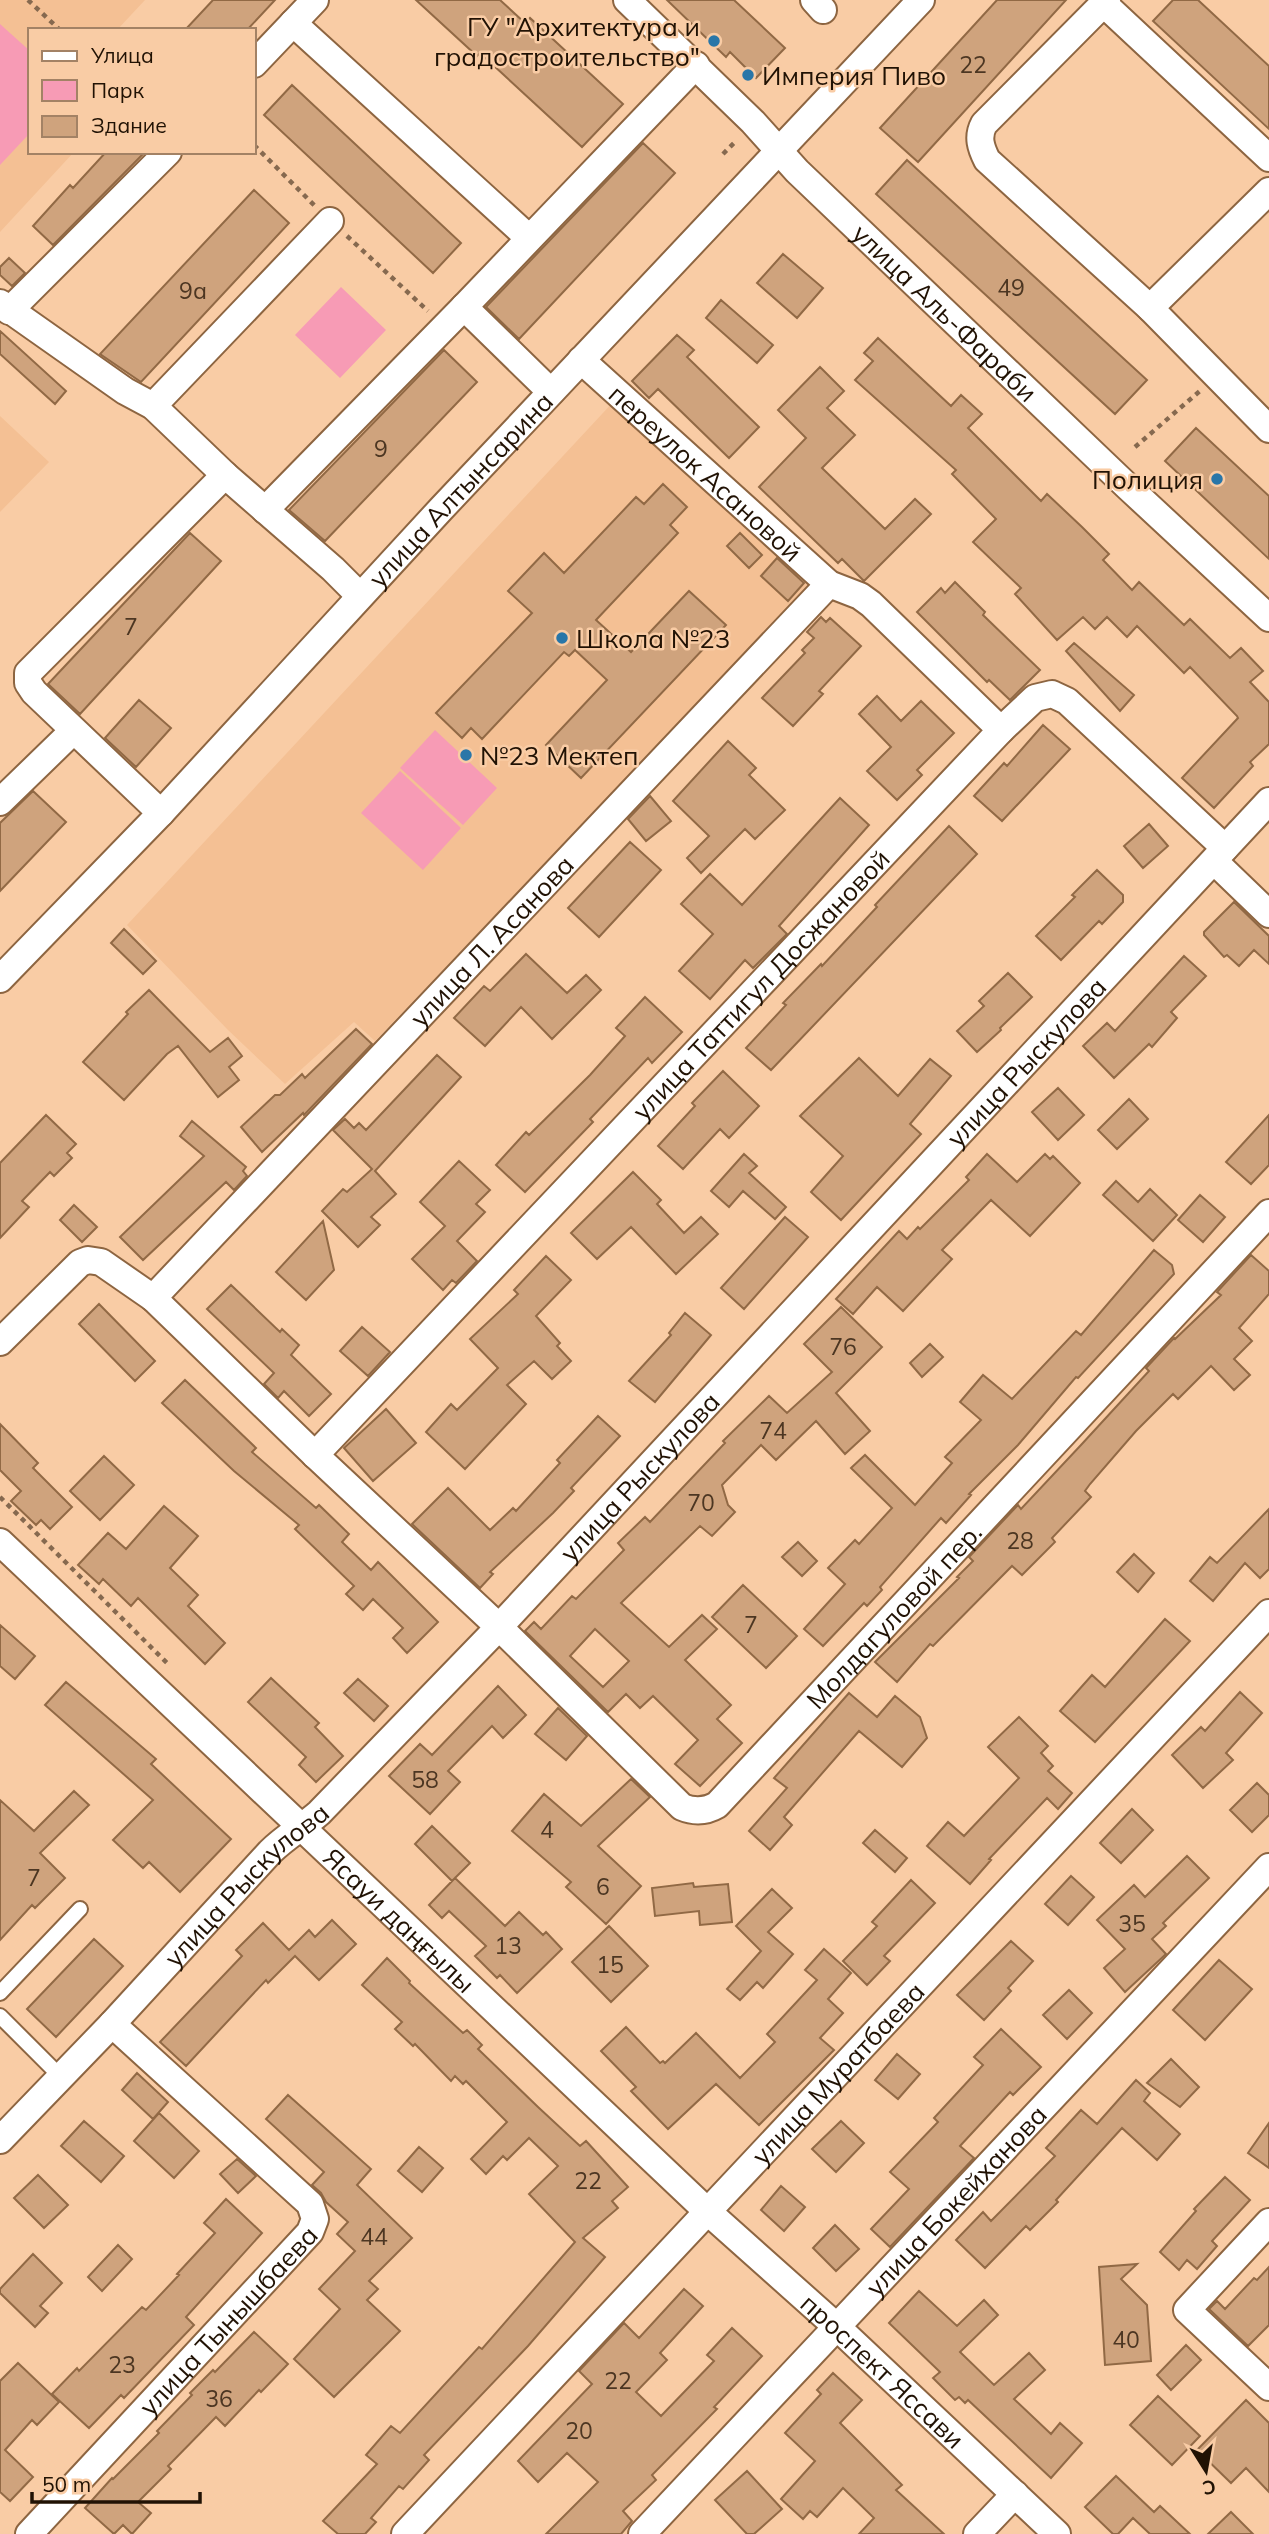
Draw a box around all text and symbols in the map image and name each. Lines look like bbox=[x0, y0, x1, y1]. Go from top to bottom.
place label: ГУ "Архитектура и градостроительство" bbox=[434, 10, 700, 73]
legend bbox=[28, 28, 256, 154]
marker: ГУ "Архитектура и градостроительство" bbox=[706, 33, 722, 49]
text: Улица bbox=[90, 42, 154, 68]
house number: 22 bbox=[959, 50, 987, 79]
place label: Империя Пиво bbox=[762, 59, 946, 92]
marker: Империя Пиво bbox=[740, 67, 756, 83]
text: Парк bbox=[91, 77, 145, 103]
text: Здание bbox=[91, 112, 167, 138]
street label: улица Аль-Фараби bbox=[846, 216, 1044, 408]
house number: 49 bbox=[997, 273, 1025, 302]
house number: 9а bbox=[179, 276, 207, 305]
street label: переулок Асановой bbox=[602, 377, 809, 568]
street label: улица Алтынсарина bbox=[361, 385, 560, 594]
house number: 9 bbox=[374, 434, 388, 463]
place label: Полиция bbox=[1092, 463, 1203, 496]
marker: Полиция bbox=[1209, 471, 1225, 487]
house number: 7 bbox=[124, 612, 138, 641]
place label: Школа №23 bbox=[576, 622, 730, 655]
marker: Школа №23 bbox=[554, 630, 570, 646]
place label: №23 Мектеп bbox=[480, 739, 639, 772]
marker: №23 Мектеп bbox=[458, 747, 474, 763]
street label: улица Таттигул Досжановой bbox=[625, 842, 896, 1127]
street label: улица Л. Асанова bbox=[402, 848, 580, 1034]
street label: улица Рыскулова bbox=[939, 970, 1113, 1153]
house number: 76 bbox=[829, 1332, 857, 1361]
street label: улица Рыскулова bbox=[552, 1385, 726, 1568]
house number: 74 bbox=[759, 1416, 787, 1445]
house number: 70 bbox=[687, 1488, 715, 1517]
street label: Молдагуловой пер. bbox=[799, 1516, 988, 1715]
house number: 28 bbox=[1006, 1526, 1034, 1555]
house number: 7 bbox=[744, 1610, 758, 1639]
house number: 58 bbox=[411, 1765, 439, 1794]
street label: улица Рыскулова bbox=[157, 1796, 335, 1973]
house number: 4 bbox=[540, 1815, 554, 1844]
street label: Ясауи даңғылы bbox=[317, 1840, 482, 2000]
house number: 7 bbox=[27, 1863, 41, 1892]
house number: 6 bbox=[596, 1872, 610, 1901]
house number: 35 bbox=[1118, 1909, 1146, 1938]
house number: 13 bbox=[494, 1931, 522, 1960]
house number: 15 bbox=[596, 1950, 624, 1979]
street label: улица Муратбаева bbox=[744, 1975, 931, 2171]
street label: улица Бокейханова bbox=[858, 2098, 1053, 2303]
house number: 22 bbox=[574, 2166, 602, 2195]
street label: улица Тынышбаева bbox=[131, 2218, 324, 2422]
house number: 44 bbox=[360, 2222, 388, 2251]
street label: проспект Яссави bbox=[794, 2286, 972, 2455]
house number: 40 bbox=[1112, 2325, 1140, 2354]
house number: 23 bbox=[108, 2350, 136, 2379]
house number: 22 bbox=[604, 2366, 632, 2395]
house number: 36 bbox=[205, 2384, 233, 2413]
house number: 20 bbox=[565, 2416, 593, 2445]
north arrow bbox=[1171, 2436, 1241, 2506]
scale bar bbox=[32, 2460, 200, 2504]
text: 50 m bbox=[42, 2471, 91, 2497]
text: С bbox=[1201, 2475, 1218, 2501]

